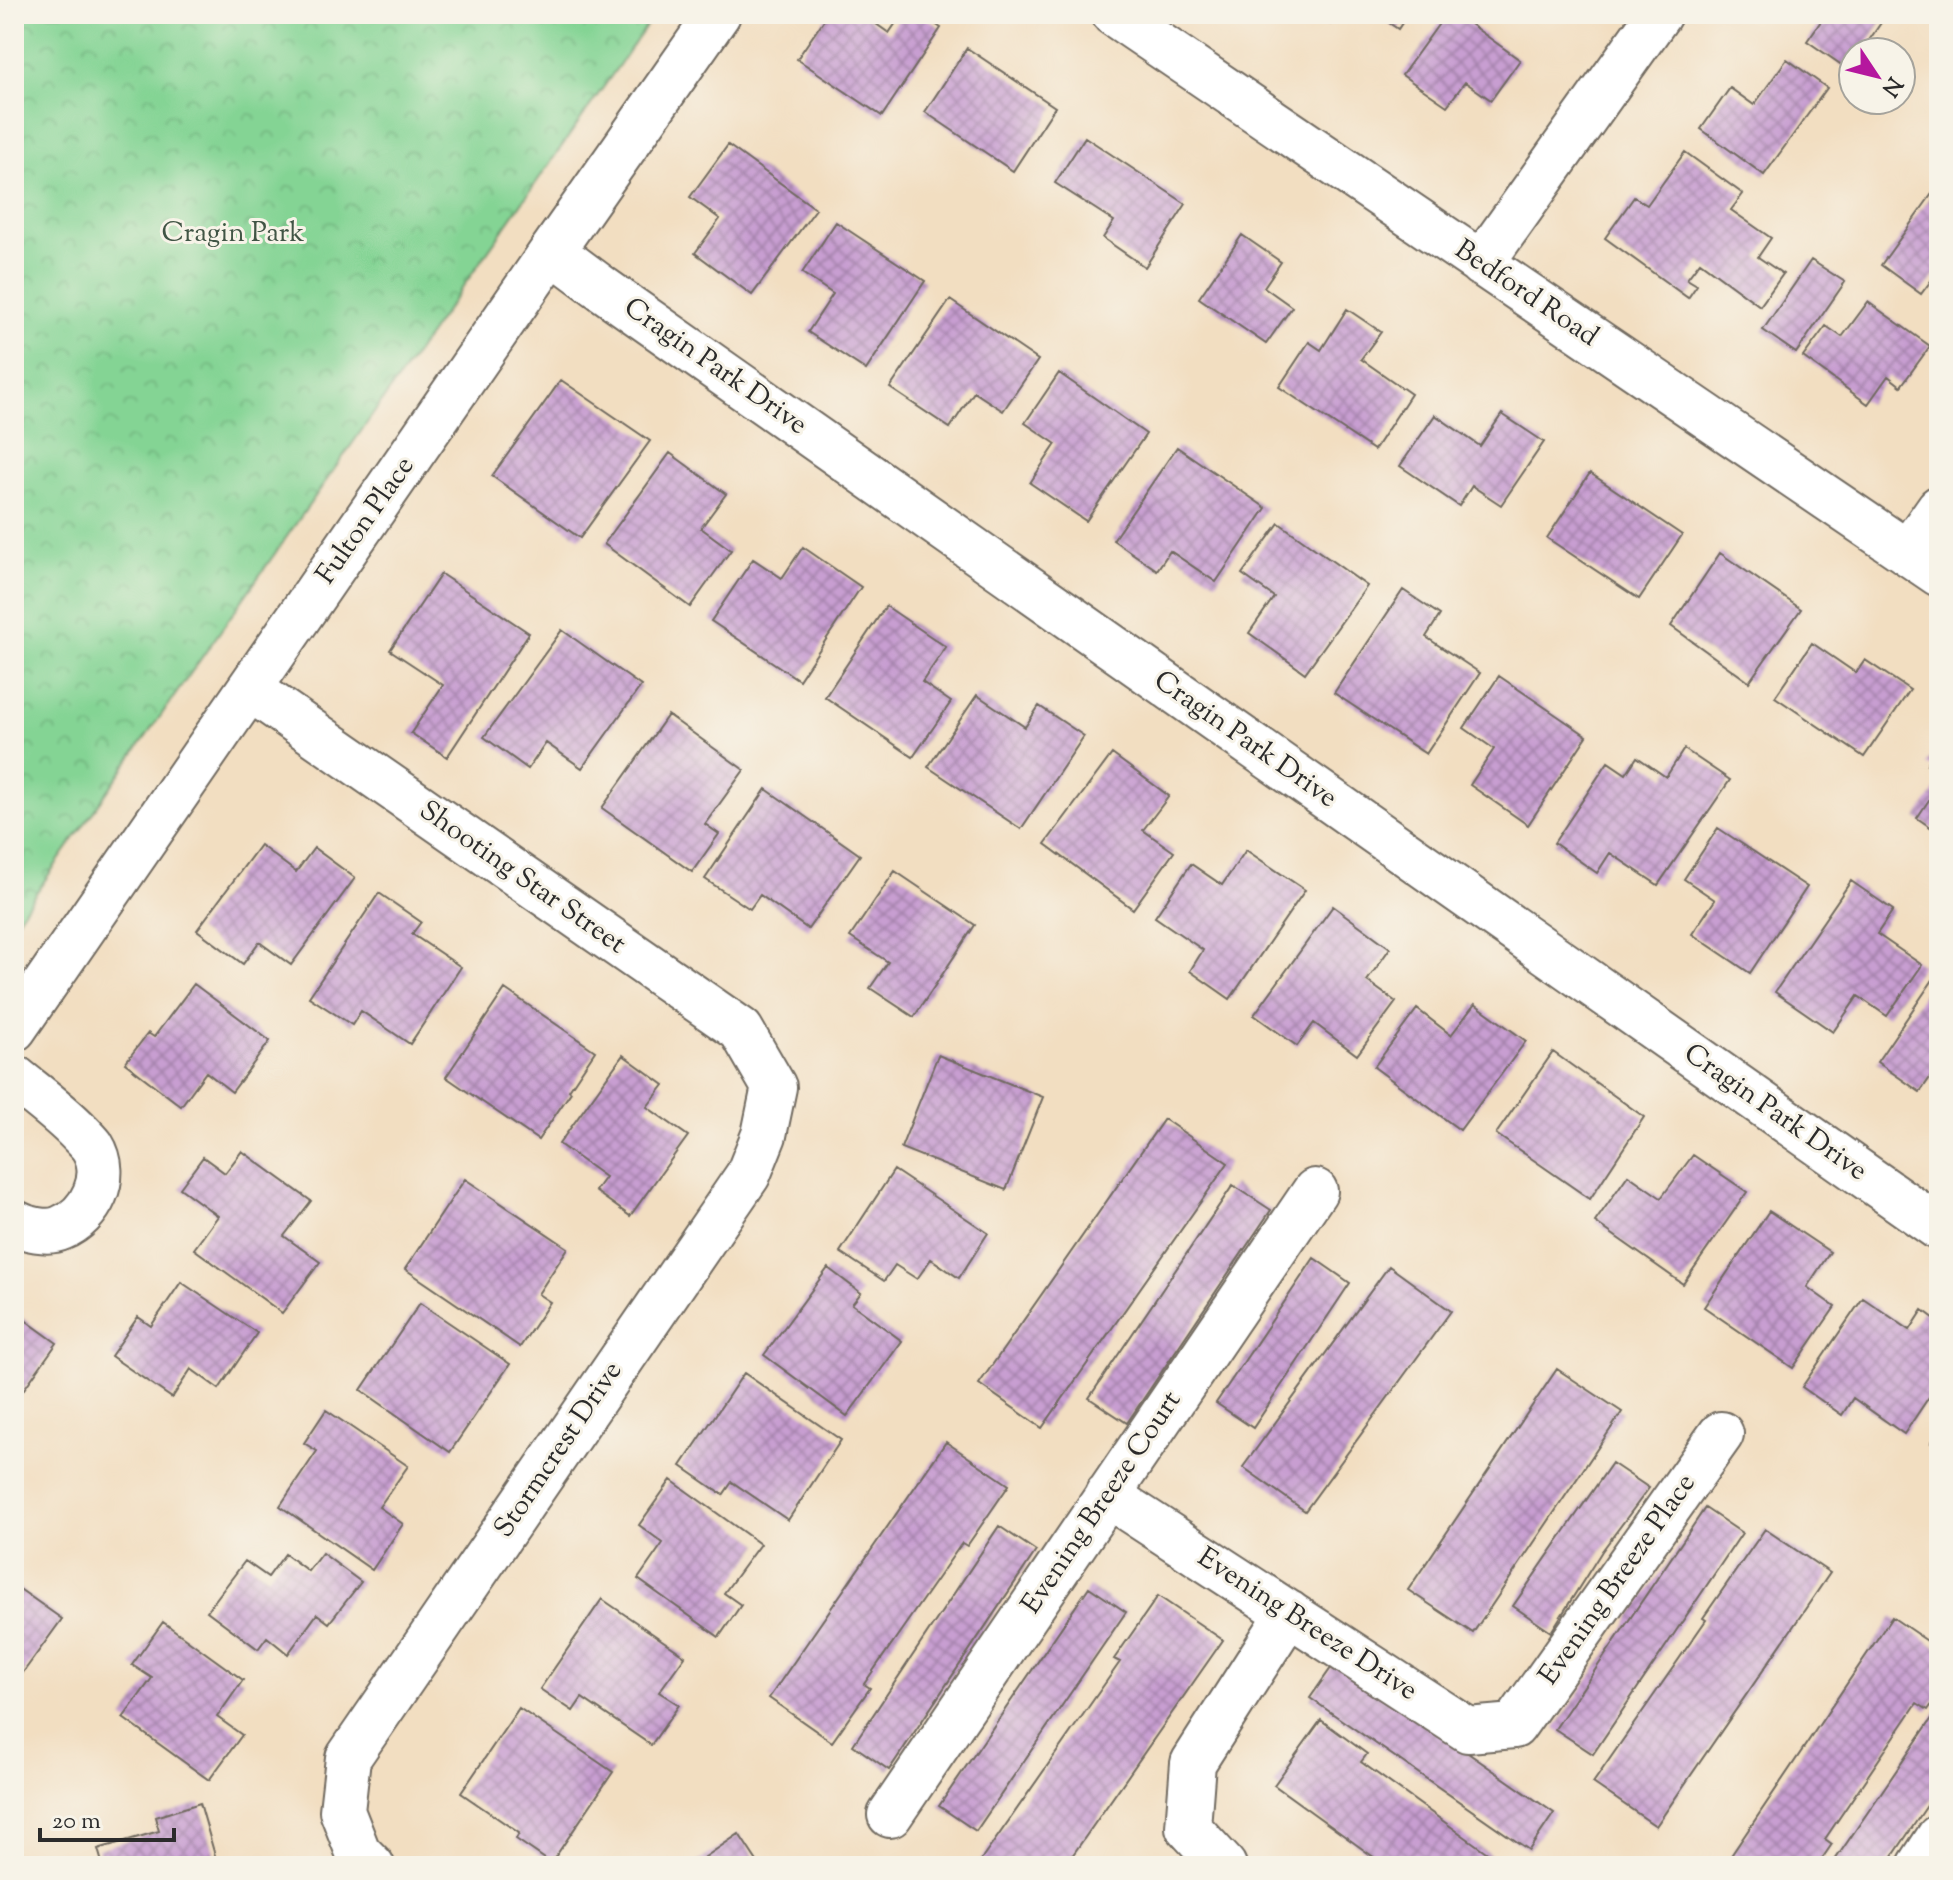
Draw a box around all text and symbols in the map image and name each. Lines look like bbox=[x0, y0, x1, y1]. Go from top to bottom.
north arrow bbox=[1837, 36, 1917, 116]
text: N bbox=[1873, 69, 1909, 102]
park label: Cragin Park bbox=[162, 214, 304, 254]
street label: Bedford Road bbox=[1446, 231, 1606, 357]
street label: Cragin Park Drive bbox=[615, 289, 815, 445]
street label: Fulton Place bbox=[307, 449, 425, 593]
street label: Cragin Park Drive bbox=[1145, 662, 1345, 818]
street label: Shooting Star Street bbox=[410, 792, 634, 965]
street label: Cragin Park Drive bbox=[1675, 1035, 1875, 1191]
street label: Stormcrest Drive bbox=[485, 1354, 633, 1546]
street label: Evening Breeze Court bbox=[1012, 1383, 1192, 1623]
street label: Evening Breeze Place bbox=[1530, 1466, 1706, 1694]
street label: Evening Breeze Drive bbox=[1189, 1539, 1425, 1711]
scale bar bbox=[40, 1792, 174, 1842]
text: 20 m bbox=[52, 1805, 101, 1839]

